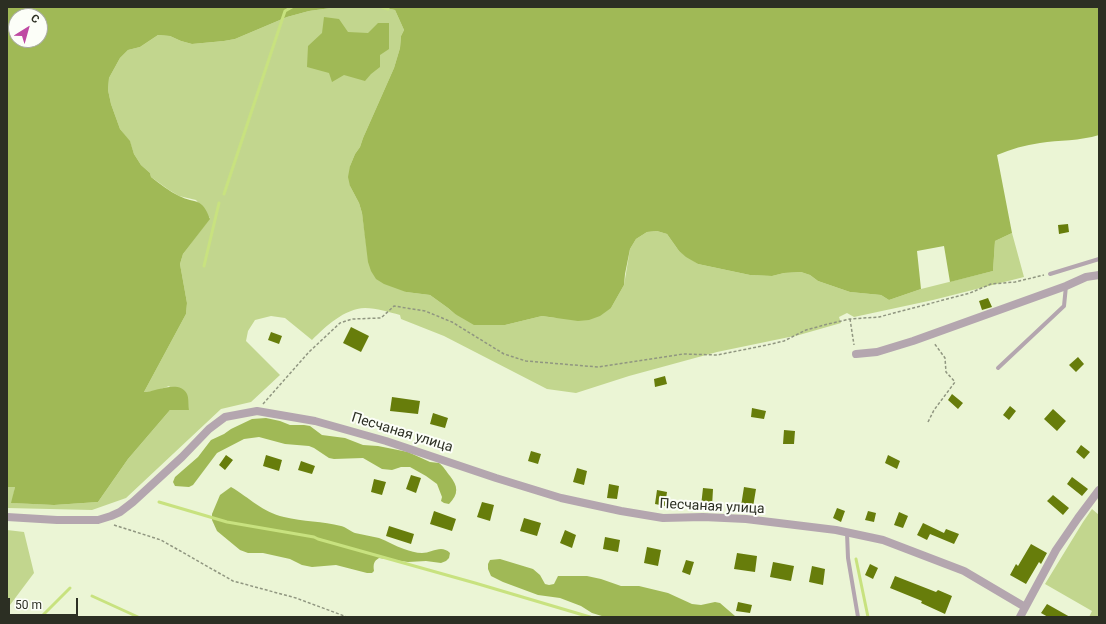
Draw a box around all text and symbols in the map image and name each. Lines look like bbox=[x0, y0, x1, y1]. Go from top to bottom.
north arrow bbox=[8, 8, 48, 48]
text: С bbox=[28, 11, 42, 26]
street label: Песчаная улица bbox=[349, 410, 455, 456]
street label: Песчаная улица bbox=[659, 496, 765, 518]
scale bar bbox=[10, 590, 80, 616]
text: 50 m bbox=[15, 598, 42, 612]

